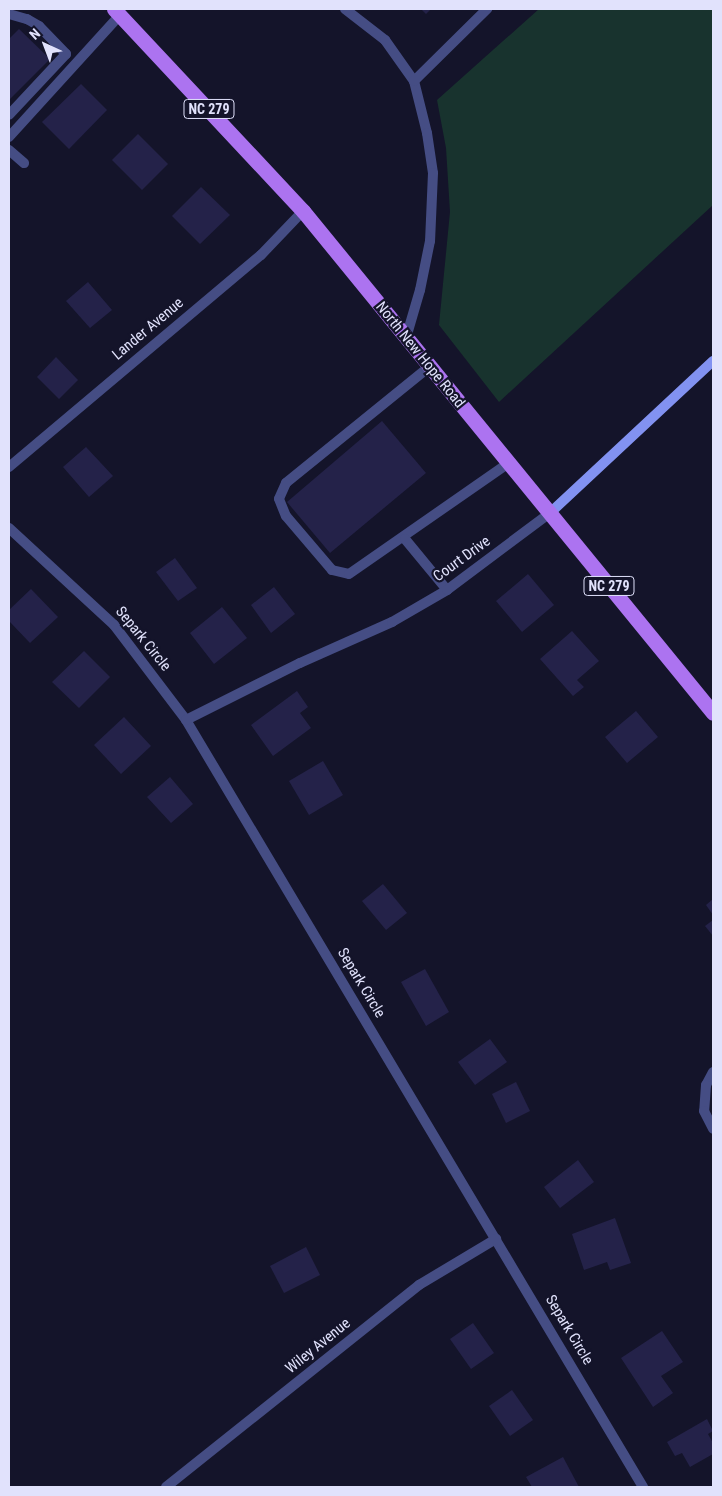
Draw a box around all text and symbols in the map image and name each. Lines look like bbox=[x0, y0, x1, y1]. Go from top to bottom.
north arrow bbox=[20, 20, 70, 70]
text: N bbox=[26, 25, 43, 43]
road number: NC 279 bbox=[183, 98, 235, 120]
street label: Lander Avenue bbox=[109, 294, 187, 364]
street label: North New Hope Road bbox=[372, 298, 468, 412]
street label: Court Drive bbox=[430, 532, 494, 586]
road number: NC 279 bbox=[583, 574, 635, 598]
street label: Separk Circle bbox=[111, 603, 175, 675]
street label: Separk Circle bbox=[333, 945, 389, 1021]
street label: Separk Circle bbox=[541, 1292, 597, 1368]
street label: Wiley Avenue bbox=[282, 1314, 354, 1378]

